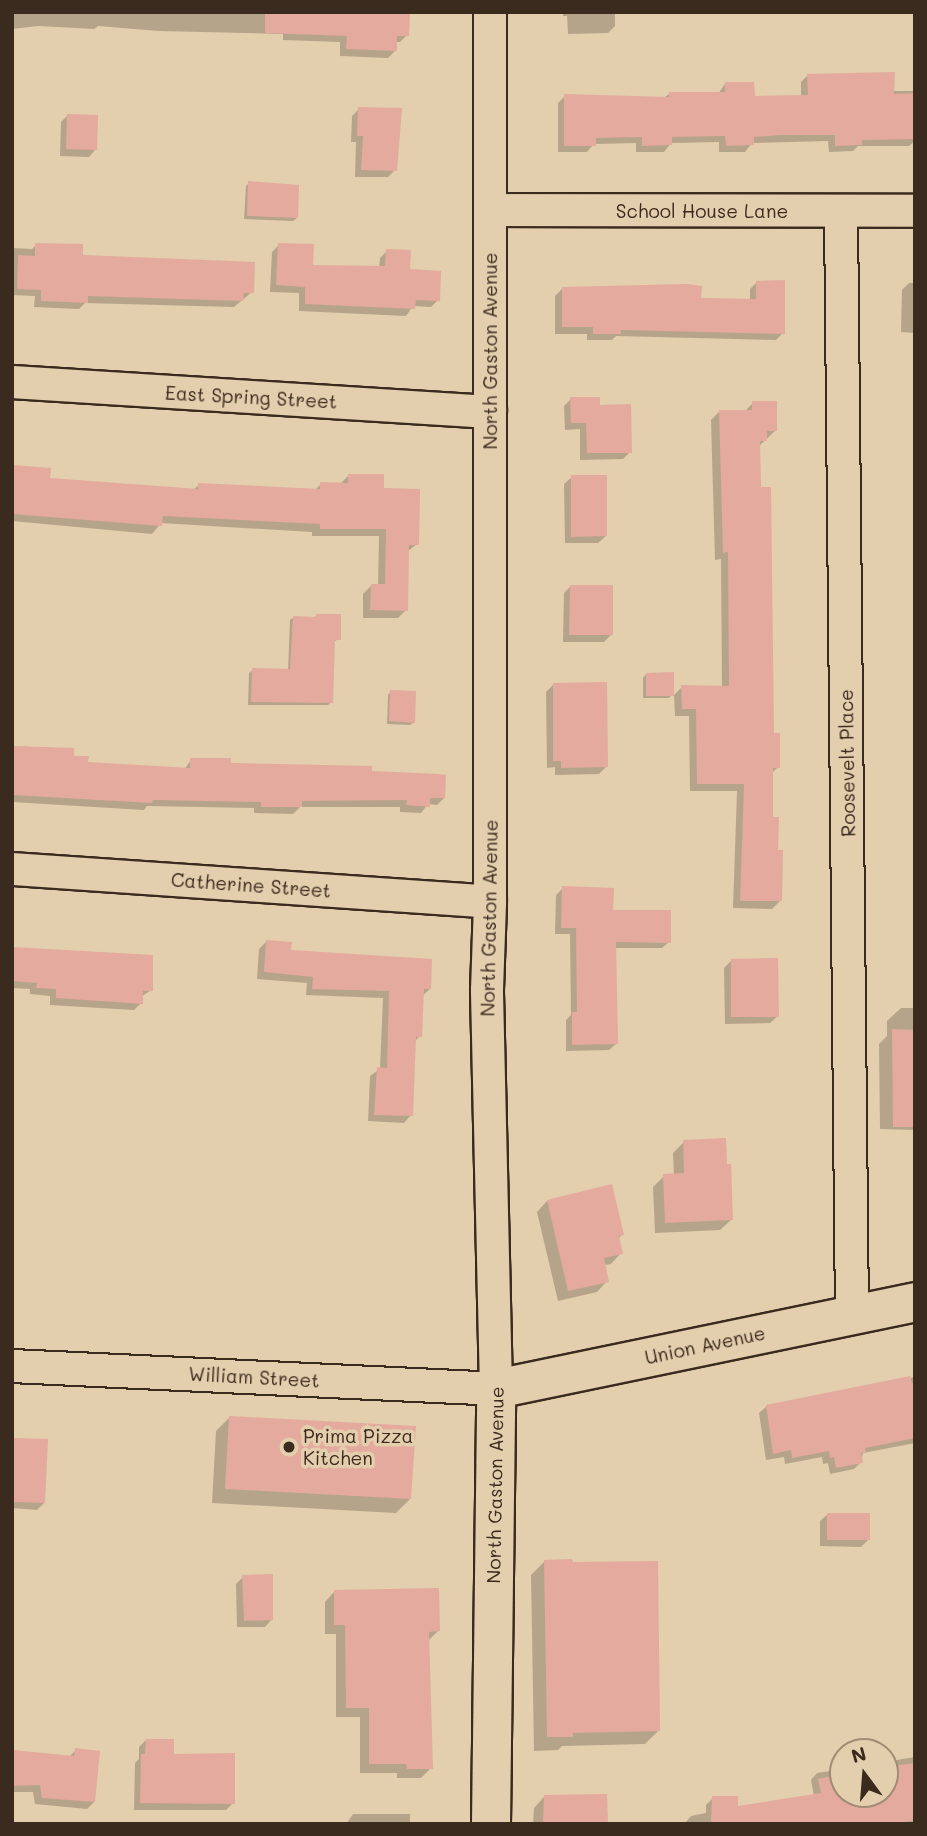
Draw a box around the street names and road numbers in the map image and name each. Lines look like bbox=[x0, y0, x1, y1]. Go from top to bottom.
street label: School House Lane bbox=[616, 200, 788, 222]
street label: North Gaston Avenue bbox=[479, 252, 501, 450]
street label: East Spring Street bbox=[164, 381, 338, 413]
street label: Roosevelt Place bbox=[834, 689, 860, 837]
street label: North Gaston Avenue bbox=[476, 819, 502, 1017]
street label: Catherine Street bbox=[170, 868, 332, 902]
street label: Union Avenue bbox=[643, 1321, 767, 1369]
street label: William Street bbox=[188, 1362, 320, 1392]
street label: North Gaston Avenue bbox=[482, 1386, 508, 1584]

